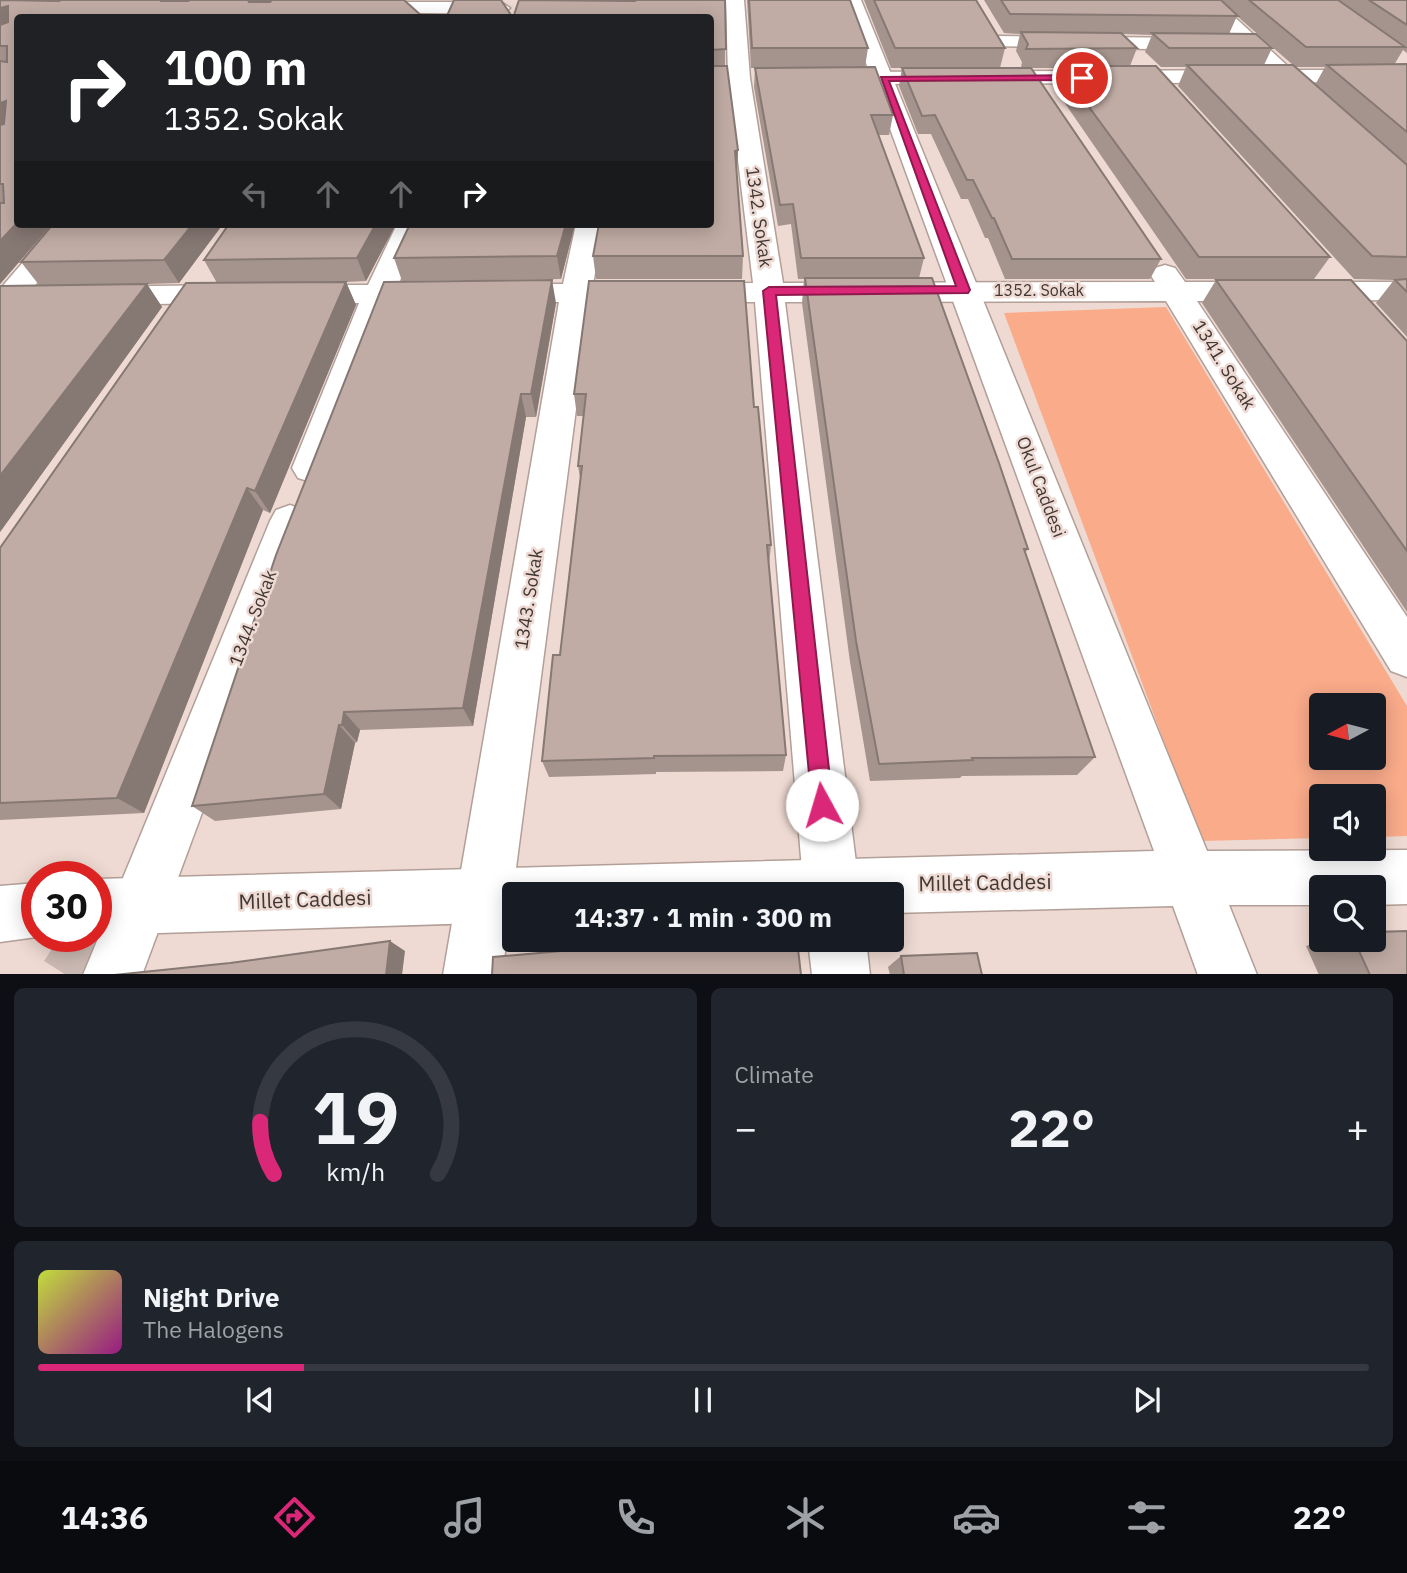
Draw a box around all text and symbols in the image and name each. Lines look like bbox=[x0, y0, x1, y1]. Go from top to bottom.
text: 100 m bbox=[164, 35, 308, 98]
icon: right bbox=[49, 42, 140, 133]
pin bbox=[1052, 48, 1112, 108]
icon: arrive bbox=[1063, 59, 1101, 97]
text: 1352. Sokak bbox=[164, 97, 344, 139]
street label: 1342. Sokak bbox=[741, 165, 778, 269]
icon: left bbox=[236, 175, 274, 213]
icon: ahead bbox=[309, 175, 347, 213]
icon: ahead bbox=[382, 175, 420, 213]
icon: right bbox=[455, 175, 493, 213]
street label: 1352. Sokak bbox=[994, 280, 1085, 300]
street label: 1341. Sokak bbox=[1188, 316, 1261, 414]
street label: Okul Caddesi bbox=[1012, 433, 1071, 541]
street label: 1343. Sokak bbox=[509, 547, 548, 651]
street label: 1344. Sokak bbox=[224, 566, 282, 669]
north arrow bbox=[1309, 693, 1386, 770]
map controls bbox=[1309, 693, 1386, 952]
position arrow bbox=[785, 768, 859, 842]
button: sound bbox=[1309, 784, 1386, 861]
speed limit sign: 30 bbox=[21, 861, 112, 952]
street label: Millet Caddesi bbox=[918, 867, 1052, 897]
button: search bbox=[1309, 875, 1386, 952]
street label: Millet Caddesi bbox=[238, 883, 372, 915]
text: 14:37 · 1 min · 300 m bbox=[574, 900, 832, 934]
text: Climate bbox=[735, 1059, 814, 1089]
text: 19 bbox=[312, 1069, 399, 1164]
text: 22° bbox=[1008, 1094, 1095, 1161]
text: − bbox=[735, 1103, 757, 1152]
text: + bbox=[1346, 1103, 1369, 1152]
text: km/h bbox=[326, 1154, 385, 1187]
text: Night Drive bbox=[143, 1280, 280, 1314]
text: The Halogens bbox=[143, 1314, 284, 1344]
icon: previous bbox=[241, 1381, 279, 1419]
icon: pause bbox=[684, 1381, 722, 1419]
icon: next bbox=[1128, 1381, 1166, 1419]
icon: directions bbox=[270, 1493, 319, 1542]
icon: music bbox=[440, 1493, 489, 1542]
icon: phone bbox=[611, 1493, 660, 1542]
icon: climate bbox=[781, 1493, 830, 1542]
icon: car bbox=[952, 1493, 1001, 1542]
icon: filters bbox=[1122, 1493, 1171, 1542]
text: 14:36 bbox=[61, 1496, 148, 1538]
text: 22° bbox=[1293, 1496, 1346, 1538]

